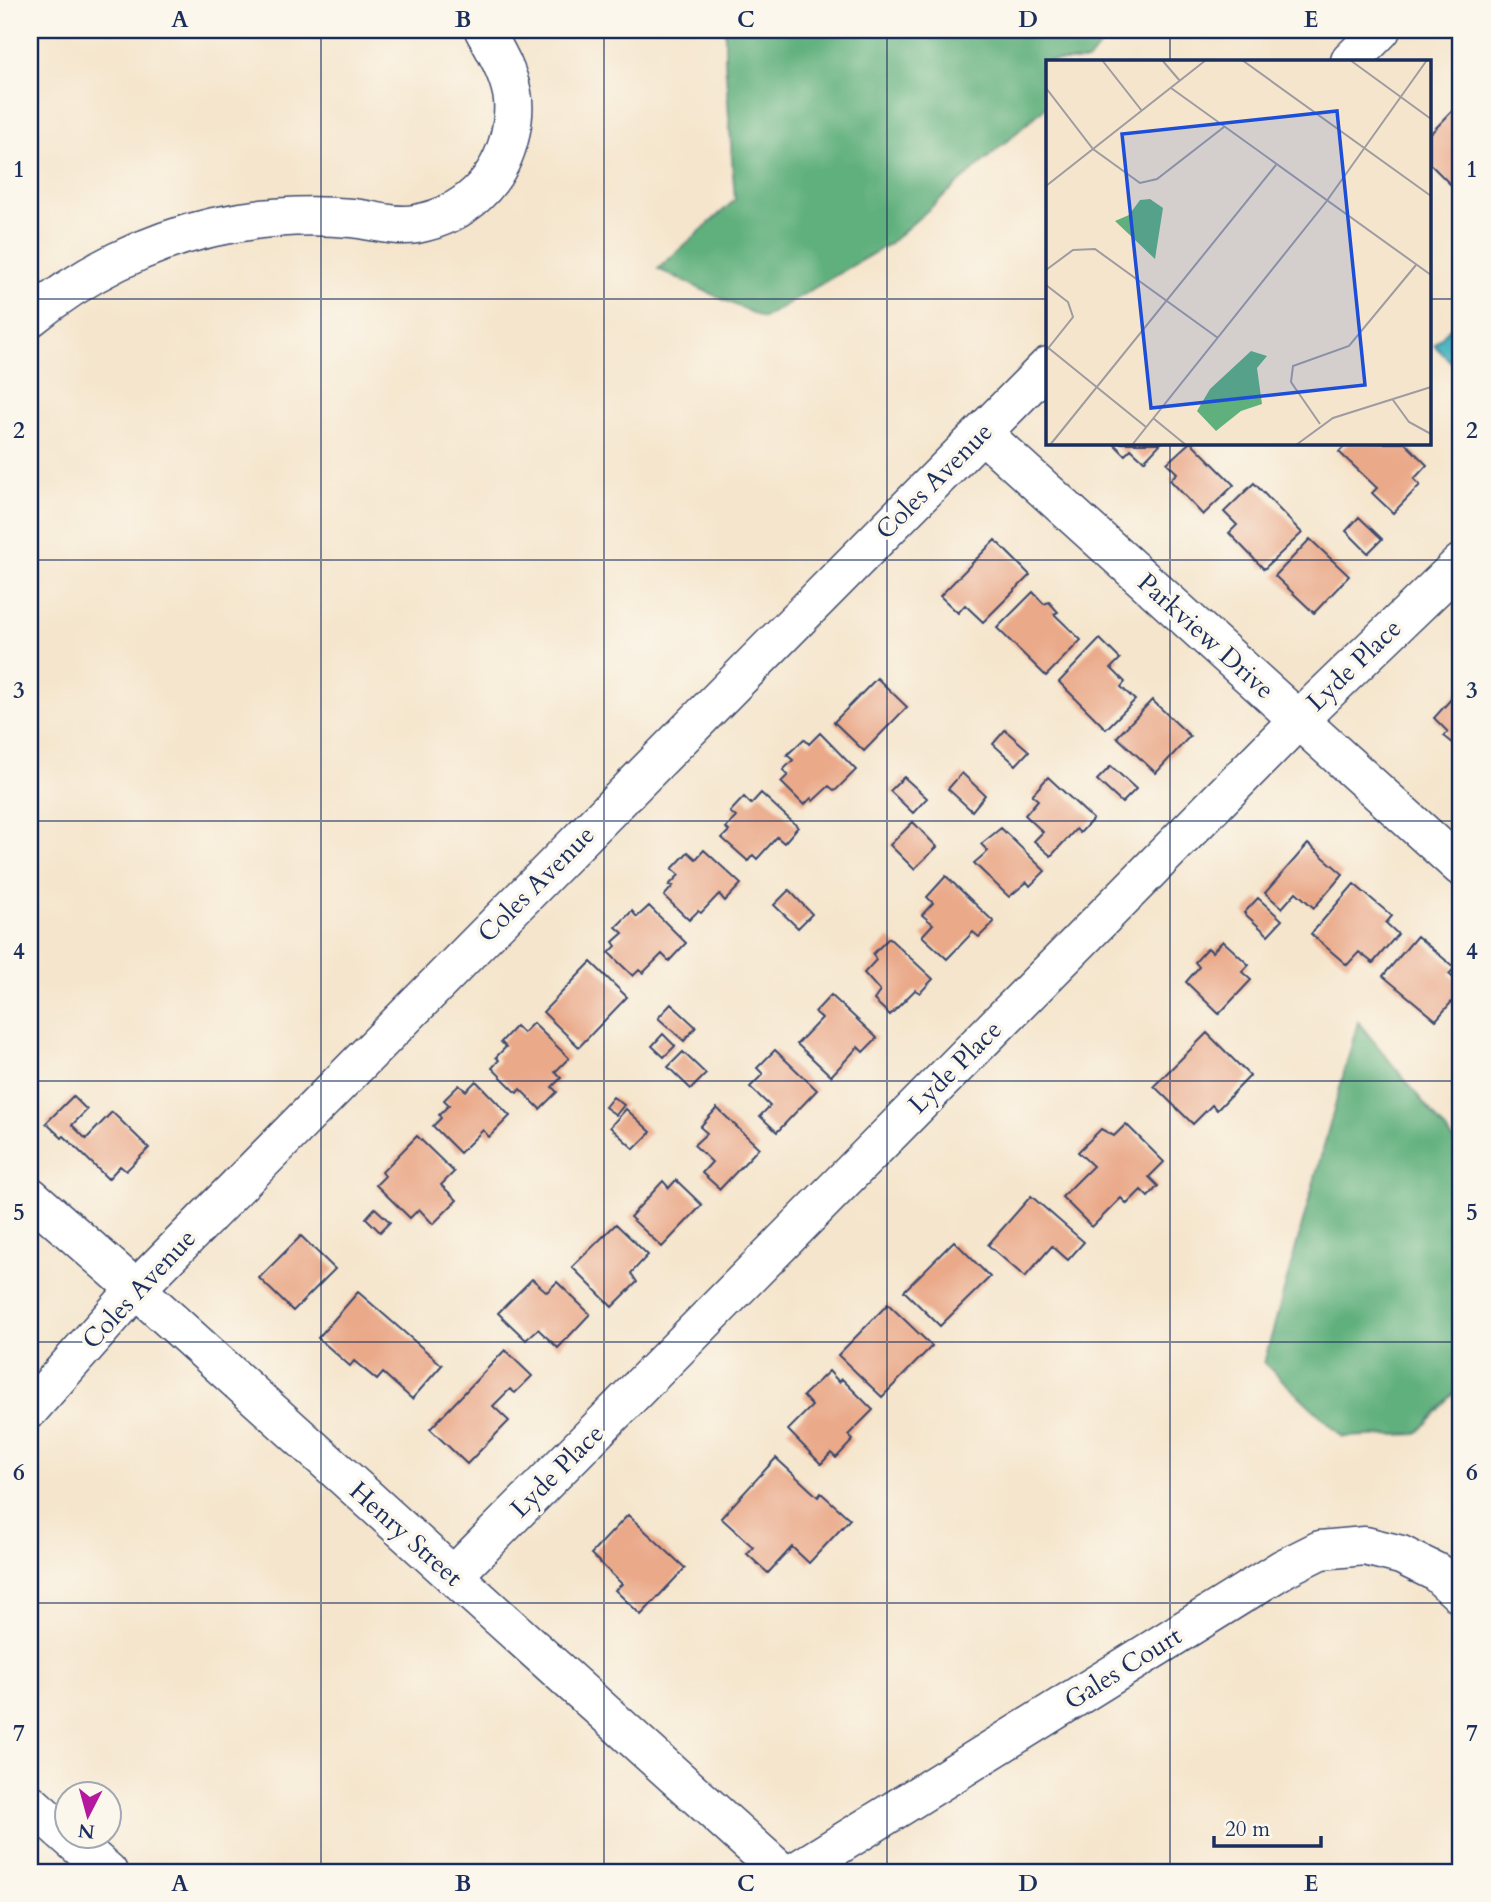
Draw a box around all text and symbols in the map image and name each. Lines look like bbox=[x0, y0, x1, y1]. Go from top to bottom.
text: A bbox=[171, 4, 189, 35]
text: B bbox=[455, 4, 471, 35]
text: C bbox=[737, 4, 755, 35]
text: D bbox=[1018, 4, 1038, 35]
text: E bbox=[1304, 4, 1318, 35]
inset map bbox=[1046, 60, 1432, 444]
text: 1 bbox=[13, 154, 25, 185]
text: 1 bbox=[1466, 154, 1478, 185]
text: 2 bbox=[13, 415, 25, 446]
street label: Coles Avenue bbox=[868, 415, 1000, 547]
text: 2 bbox=[1466, 415, 1478, 446]
street label: Parkview Drive bbox=[1130, 565, 1282, 707]
street label: Lyde Place bbox=[1299, 611, 1409, 719]
text: 3 bbox=[13, 675, 25, 706]
text: 3 bbox=[1466, 675, 1478, 706]
street label: Coles Avenue bbox=[470, 818, 602, 950]
text: 4 bbox=[13, 936, 25, 967]
text: 4 bbox=[1466, 936, 1478, 967]
street label: Lyde Place bbox=[901, 1013, 1009, 1121]
text: 5 bbox=[13, 1197, 25, 1228]
text: 5 bbox=[1466, 1197, 1478, 1228]
street label: Coles Avenue bbox=[74, 1221, 204, 1357]
street label: Lyde Place bbox=[503, 1417, 611, 1525]
text: 6 bbox=[13, 1457, 25, 1488]
text: 6 bbox=[1466, 1457, 1478, 1488]
street label: Henry Street bbox=[342, 1474, 470, 1594]
street label: Gales Court bbox=[1058, 1618, 1188, 1718]
text: 7 bbox=[13, 1718, 25, 1749]
text: 7 bbox=[1466, 1718, 1478, 1749]
north arrow bbox=[52, 1780, 122, 1850]
scale bar bbox=[1214, 1804, 1321, 1848]
text: 20 m bbox=[1225, 1815, 1270, 1844]
text: N bbox=[76, 1817, 96, 1845]
text: A bbox=[171, 1868, 189, 1899]
text: B bbox=[455, 1868, 471, 1899]
text: C bbox=[737, 1868, 755, 1899]
text: D bbox=[1018, 1868, 1038, 1899]
text: E bbox=[1304, 1868, 1318, 1899]

